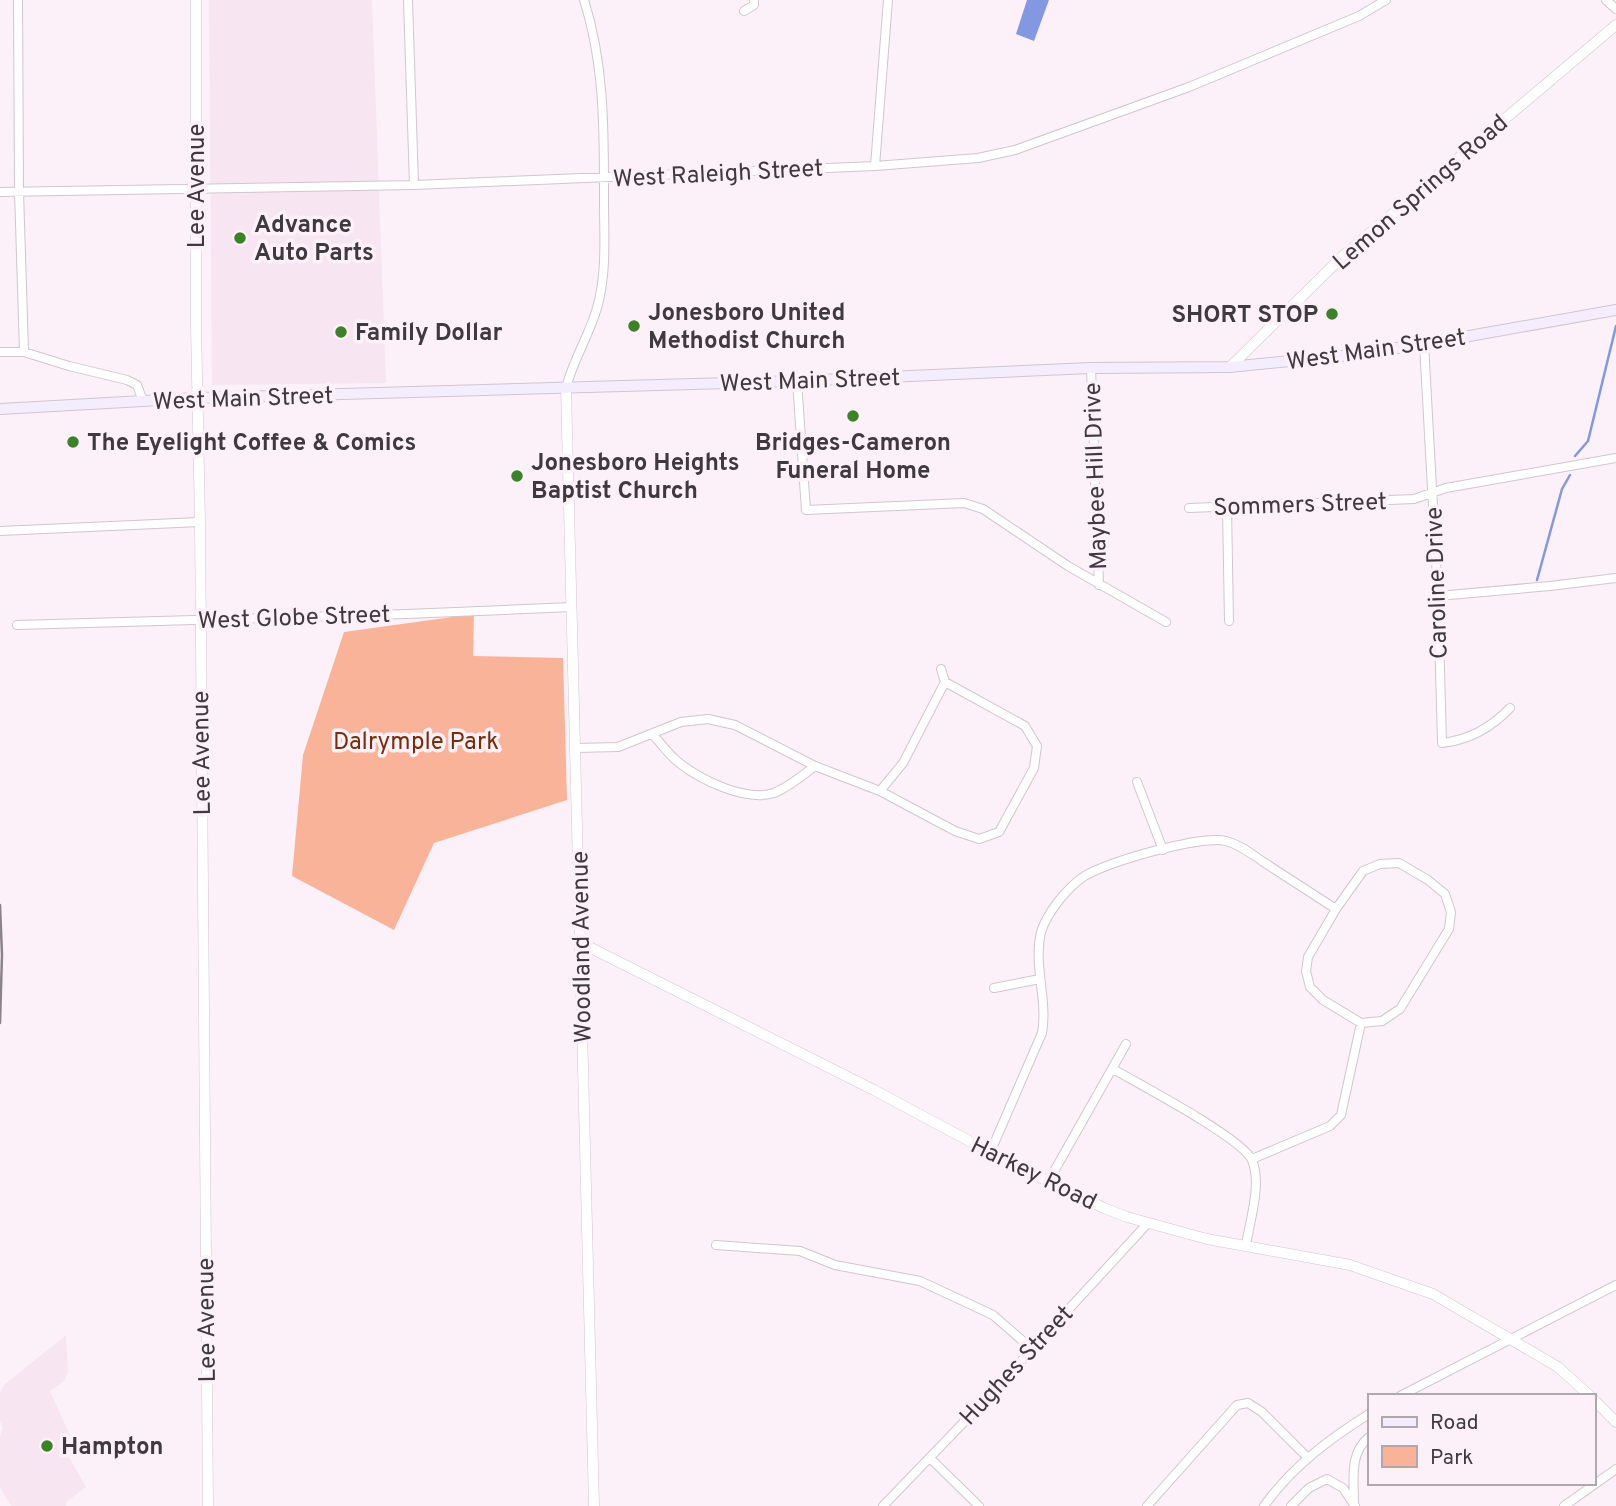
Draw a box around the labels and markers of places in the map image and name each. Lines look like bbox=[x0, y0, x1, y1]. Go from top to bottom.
place label: Advance Auto Parts bbox=[254, 211, 374, 269]
marker: Advance Auto Parts bbox=[232, 230, 248, 246]
place label: Jonesboro United Methodist Church bbox=[648, 299, 846, 357]
place label: SHORT STOP bbox=[1171, 301, 1318, 331]
marker: SHORT STOP bbox=[1324, 306, 1340, 322]
marker: Jonesboro United Methodist Church bbox=[626, 318, 642, 334]
place label: Family Dollar bbox=[355, 319, 502, 349]
marker: Family Dollar bbox=[333, 324, 349, 340]
marker: Bridges-Cameron Funeral Home bbox=[845, 408, 861, 424]
place label: The Eyelight Coffee & Comics bbox=[87, 429, 416, 459]
place label: Bridges-Cameron Funeral Home bbox=[755, 429, 951, 487]
marker: The Eyelight Coffee & Comics bbox=[65, 434, 81, 450]
place label: Jonesboro Heights Baptist Church bbox=[531, 449, 740, 507]
marker: Jonesboro Heights Baptist Church bbox=[509, 468, 525, 484]
place label: Hampton bbox=[61, 1433, 164, 1463]
marker: Hampton bbox=[39, 1438, 55, 1454]

